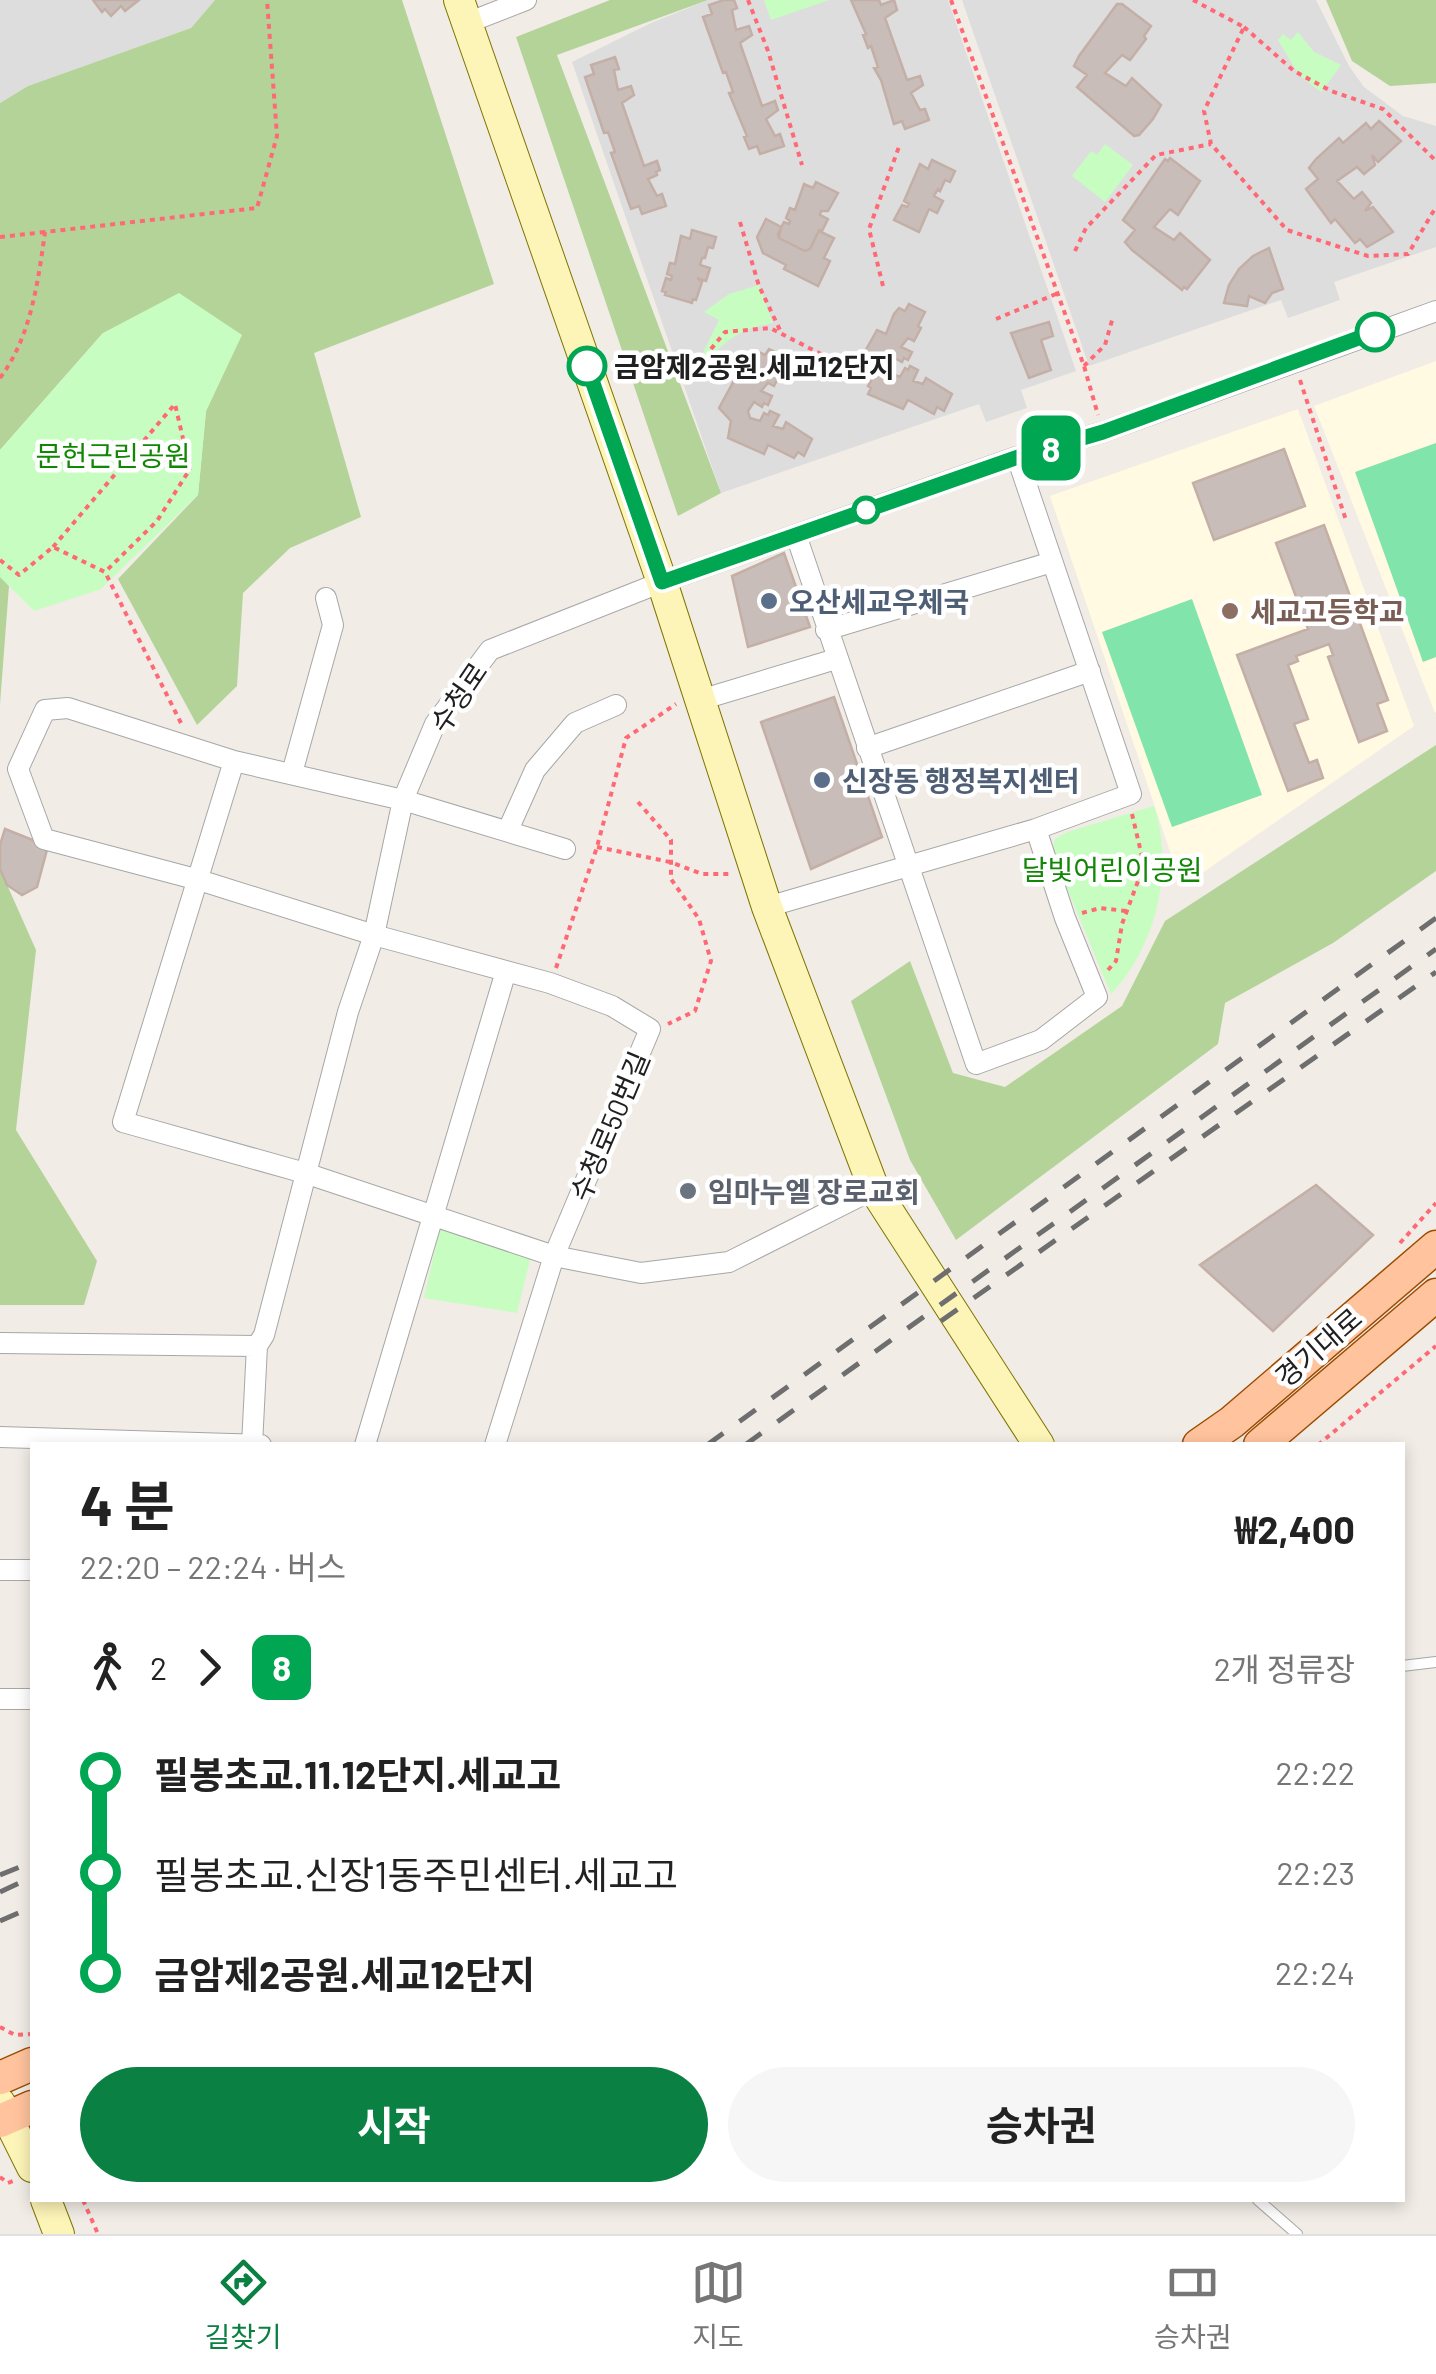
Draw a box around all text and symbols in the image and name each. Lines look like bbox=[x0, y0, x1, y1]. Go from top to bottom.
unlabelled marker bbox=[1356, 313, 1394, 351]
marker: 금암제2공원.세교12단지 bbox=[568, 347, 606, 385]
place label: 금암제2공원.세교12단지 bbox=[614, 349, 895, 383]
line badge: 8 bbox=[1018, 416, 1084, 480]
text: 8 bbox=[1042, 427, 1060, 469]
park label: 문헌근린공원 bbox=[36, 438, 190, 472]
unlabelled marker bbox=[853, 497, 879, 523]
place label: 오산세교우체국 bbox=[789, 584, 969, 618]
marker: 오산세교우체국 bbox=[758, 590, 780, 612]
place label: 세교고등학교 bbox=[1250, 594, 1405, 628]
marker: 세교고등학교 bbox=[1219, 600, 1241, 622]
street label: 수청로 bbox=[422, 655, 494, 739]
place label: 신장동 행정복지센터 bbox=[842, 763, 1079, 797]
marker: 신장동 행정복지센터 bbox=[811, 769, 833, 791]
park label: 달빛어린이공원 bbox=[1022, 852, 1202, 886]
street label: 수청로50번길 bbox=[562, 1046, 656, 1206]
place label: 임마누엘 장로교회 bbox=[708, 1174, 920, 1208]
marker: 임마누엘 장로교회 bbox=[677, 1180, 699, 1202]
street label: 경기대로 bbox=[1268, 1300, 1368, 1394]
text: 4 분 bbox=[80, 1471, 175, 1537]
text: ₩2,400 bbox=[1235, 1506, 1355, 1552]
text: 22:20 – 22:24 · 버스 bbox=[80, 1547, 346, 1585]
icon: walk bbox=[80, 1640, 135, 1695]
icon: forward bbox=[182, 1640, 237, 1695]
text: 8 bbox=[272, 1646, 291, 1688]
text: 2 bbox=[150, 1648, 167, 1686]
text: 2개 정류장 bbox=[1214, 1649, 1355, 1687]
text: 필봉초교.11.12단지.세교고 bbox=[154, 1751, 561, 1797]
text: 22:22 bbox=[1276, 1753, 1355, 1791]
text: 필봉초교.신장1동주민센터.세교고 bbox=[154, 1851, 678, 1897]
text: 22:23 bbox=[1276, 1853, 1355, 1891]
text: 금암제2공원.세교12단지 bbox=[154, 1951, 535, 1997]
text: 22:24 bbox=[1275, 1953, 1355, 1991]
button: 시작 bbox=[80, 2067, 708, 2182]
button: 승차권 bbox=[728, 2067, 1355, 2182]
tab: 길찾기 bbox=[204, 2255, 282, 2355]
tab: 지도 bbox=[691, 2255, 746, 2355]
tab: 승차권 bbox=[1154, 2255, 1232, 2355]

